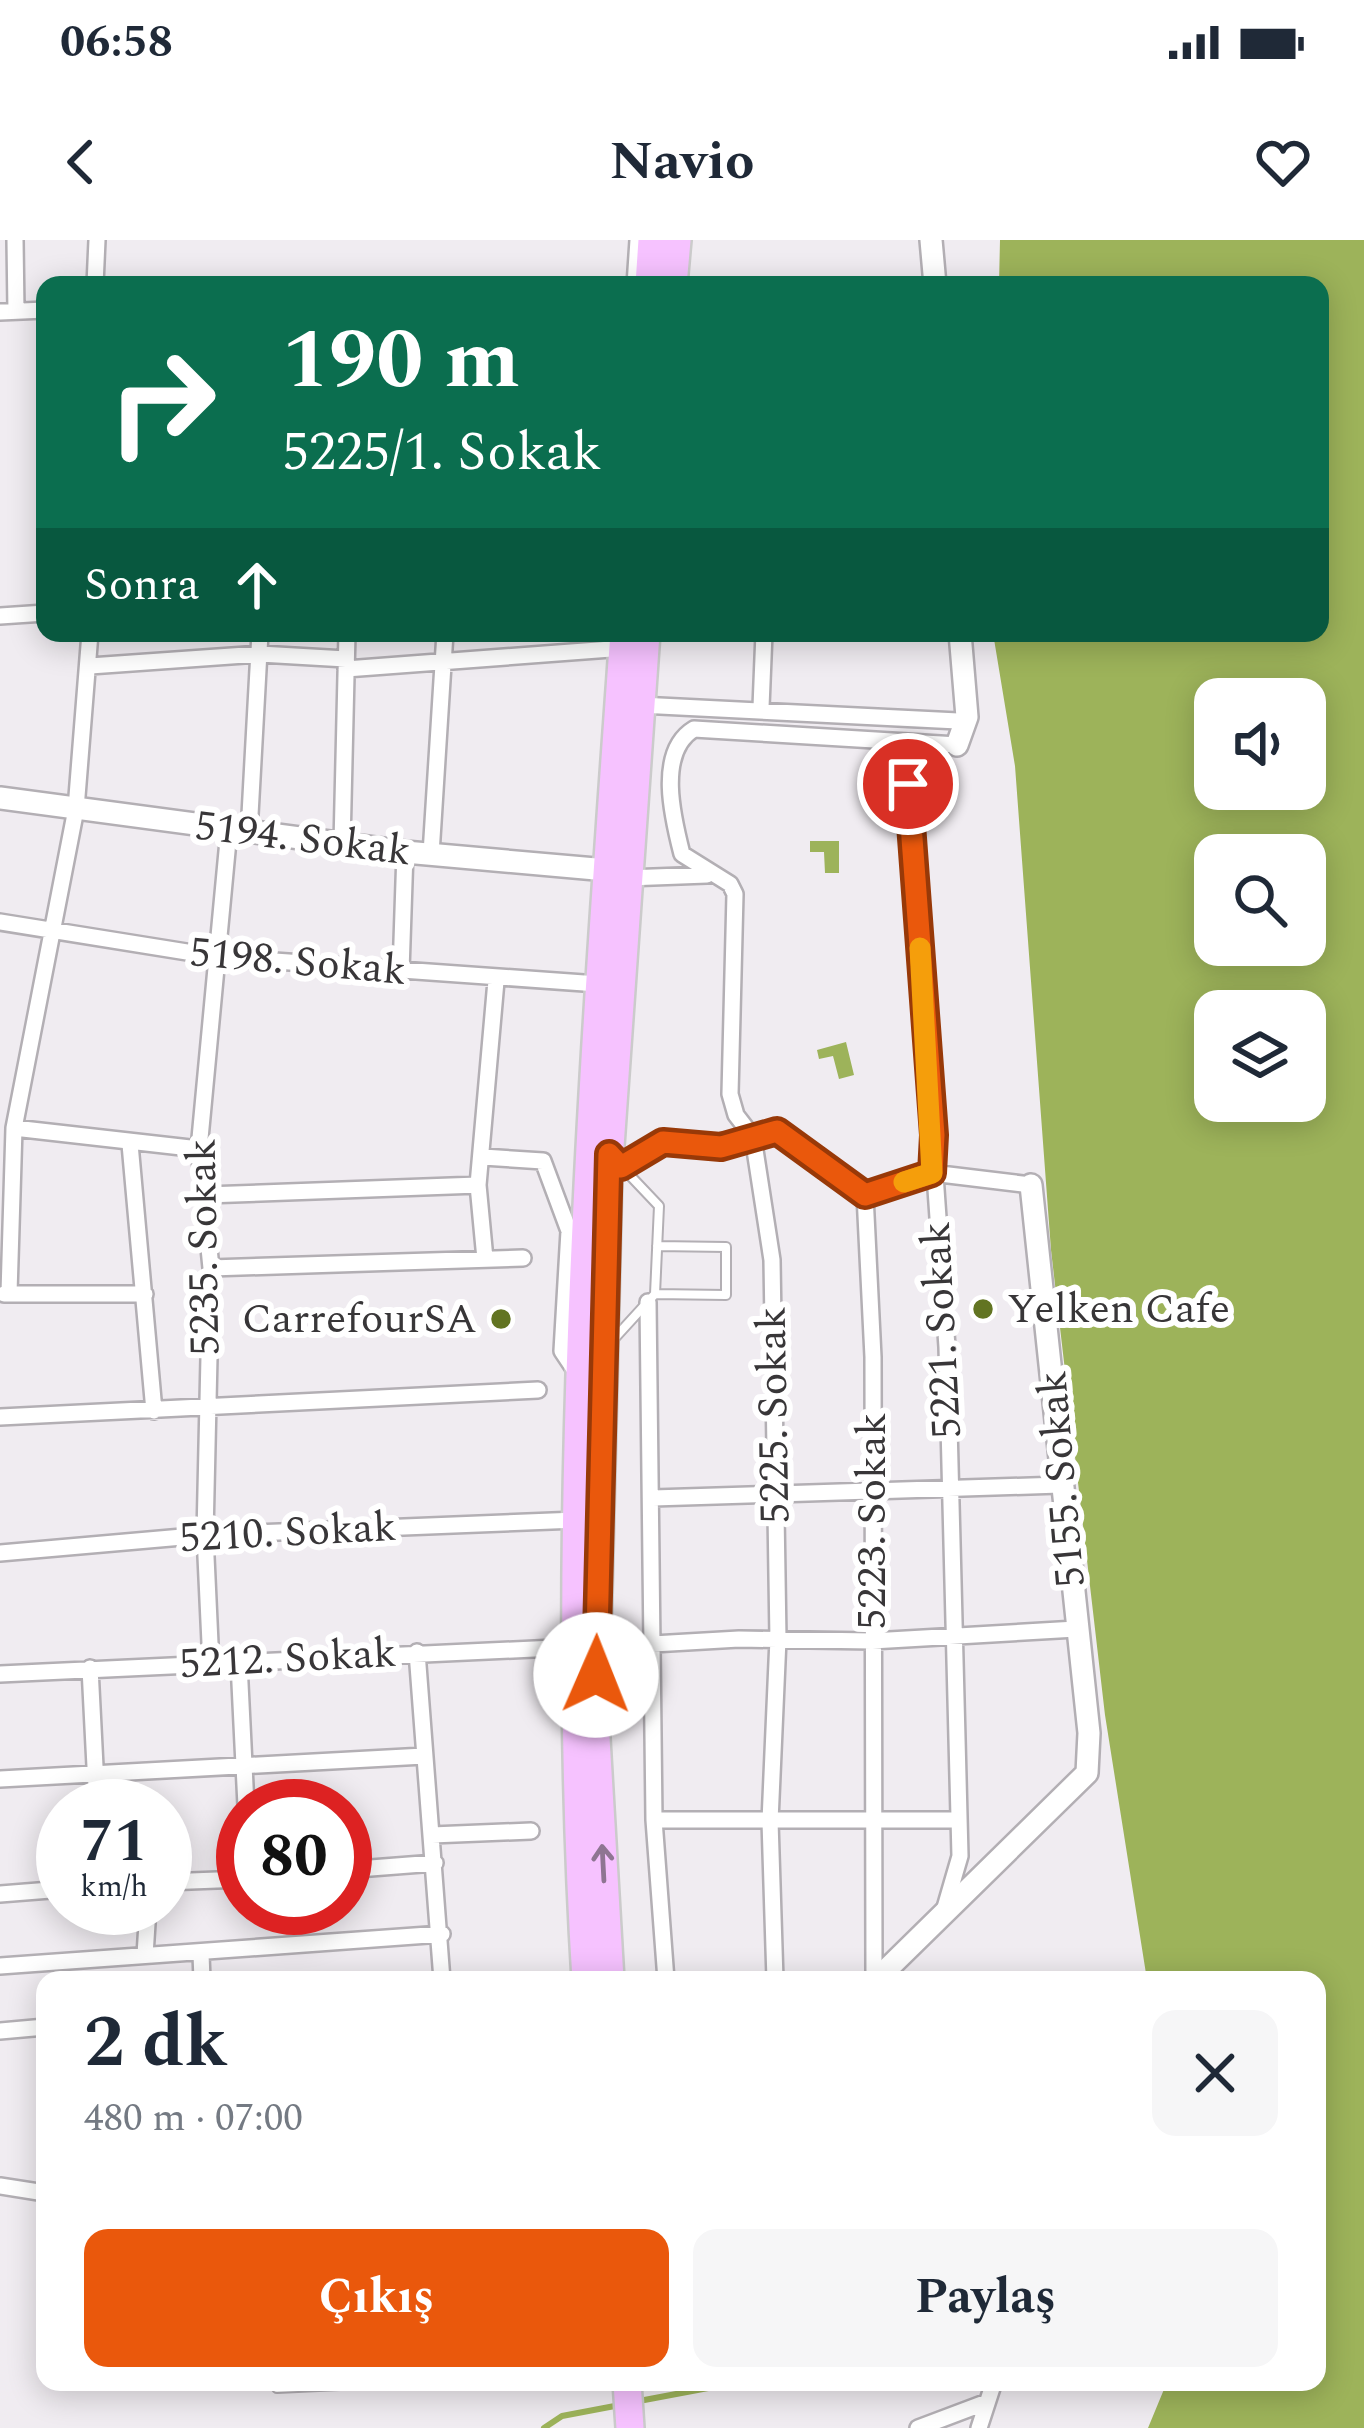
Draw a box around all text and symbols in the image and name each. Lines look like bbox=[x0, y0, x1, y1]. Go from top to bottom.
text: 06:58 bbox=[60, 8, 173, 77]
text: Navio bbox=[609, 121, 755, 203]
icon: back bbox=[48, 129, 114, 195]
icon: heart bbox=[1250, 129, 1316, 195]
text: 190 m bbox=[282, 297, 520, 425]
icon: right bbox=[84, 324, 240, 480]
text: 5225/1. Sokak bbox=[282, 412, 602, 494]
text: Sonra bbox=[84, 551, 200, 620]
icon: ahead bbox=[224, 552, 290, 618]
map controls bbox=[1194, 678, 1326, 1122]
button: sound bbox=[1194, 678, 1326, 810]
pin bbox=[857, 733, 959, 835]
icon: arrive bbox=[875, 751, 941, 817]
street label: 5194. Sokak bbox=[191, 794, 415, 884]
button: search bbox=[1194, 834, 1326, 966]
street label: 5198. Sokak bbox=[187, 921, 409, 1003]
button: layers bbox=[1194, 990, 1326, 1122]
street label: 5235. Sokak bbox=[171, 1138, 237, 1356]
street label: 5221. Sokak bbox=[905, 1220, 979, 1440]
place label: Yelken Cafe bbox=[1007, 1278, 1230, 1341]
place label: CarrefourSA bbox=[242, 1288, 477, 1351]
marker: Yelken Cafe bbox=[970, 1296, 996, 1322]
marker: CarrefourSA bbox=[488, 1306, 514, 1332]
street label: 5225. Sokak bbox=[741, 1306, 807, 1524]
street label: 5155. Sokak bbox=[1021, 1368, 1103, 1590]
street label: 5223. Sokak bbox=[841, 1412, 904, 1630]
street label: 5210. Sokak bbox=[178, 1496, 398, 1570]
position arrow bbox=[533, 1612, 659, 1738]
street label: 5212. Sokak bbox=[178, 1622, 398, 1696]
speed limit sign: 80 bbox=[216, 1779, 372, 1935]
text: 71 bbox=[80, 1796, 148, 1888]
one-way arrow bbox=[591, 1844, 614, 1883]
text: km/h bbox=[80, 1864, 148, 1910]
text: 2 dk bbox=[84, 1989, 228, 2098]
button: close bbox=[1152, 2010, 1278, 2136]
text: 480 m · 07:00 bbox=[84, 2089, 303, 2148]
button: Çıkış bbox=[84, 2229, 669, 2367]
button: Paylaş bbox=[693, 2229, 1278, 2367]

